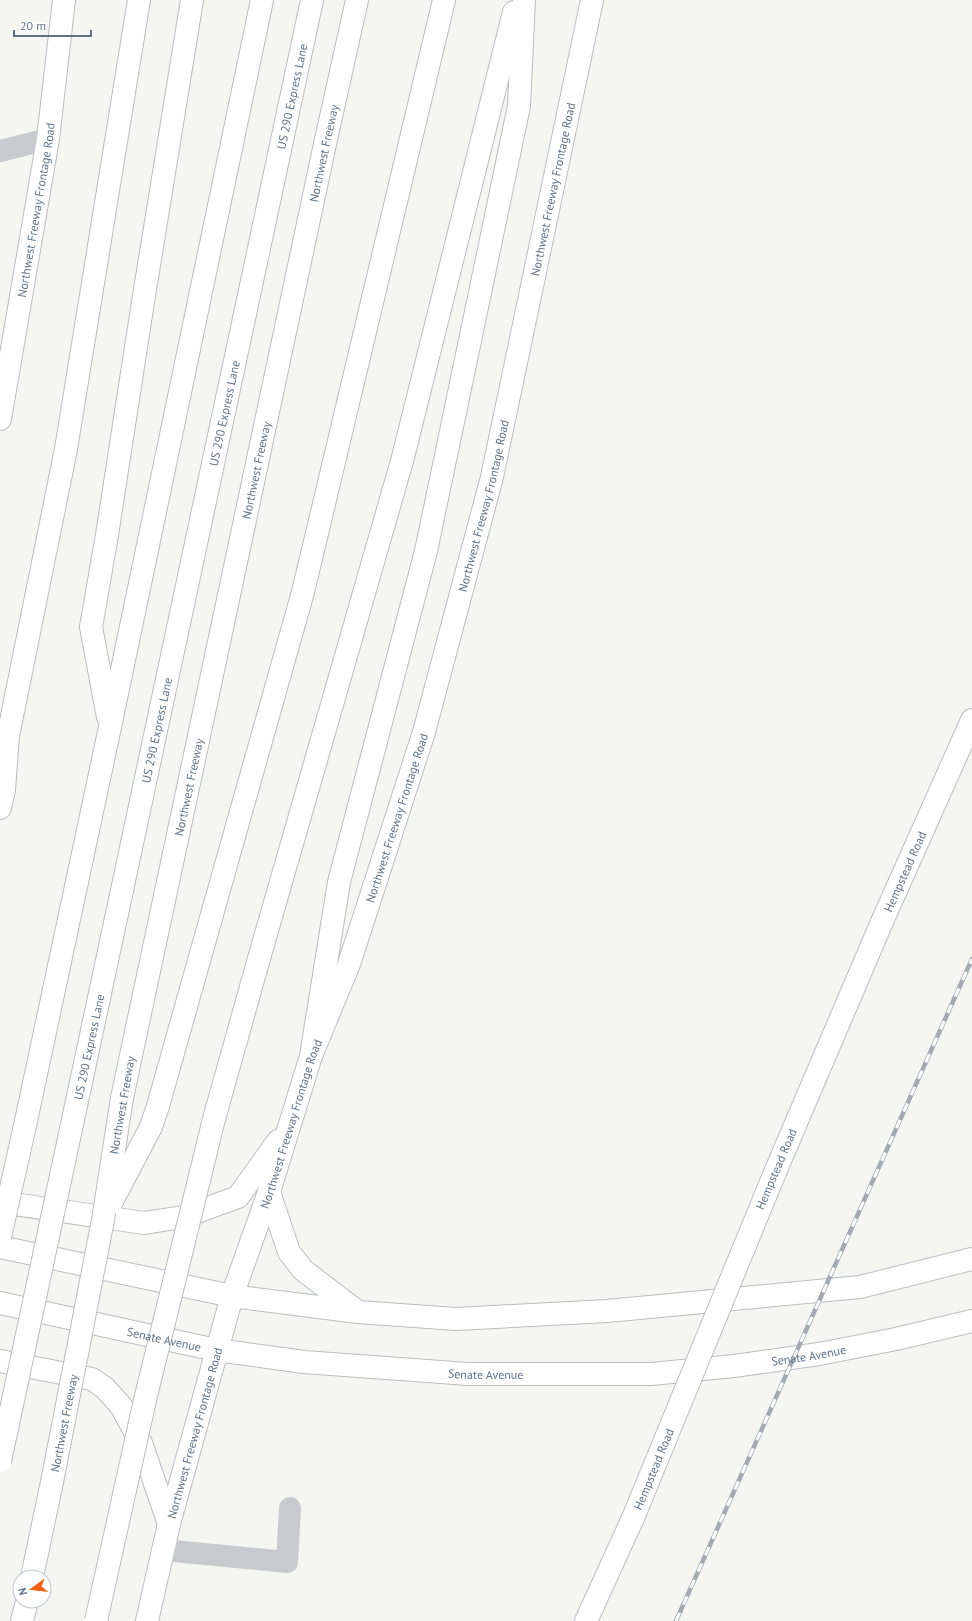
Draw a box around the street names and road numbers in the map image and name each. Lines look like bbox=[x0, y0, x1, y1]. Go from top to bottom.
street label: US 290 Express Lane bbox=[273, 42, 310, 150]
street label: Northwest Freeway Frontage Road bbox=[527, 101, 578, 277]
street label: Northwest Freeway bbox=[305, 103, 341, 203]
street label: Northwest Freeway Frontage Road bbox=[13, 122, 57, 298]
street label: US 290 Express Lane bbox=[205, 359, 242, 467]
street label: Northwest Freeway Frontage Road bbox=[454, 418, 511, 593]
street label: Northwest Freeway bbox=[238, 419, 273, 520]
street label: US 290 Express Lane bbox=[138, 676, 175, 784]
street label: Northwest Freeway Frontage Road bbox=[362, 731, 431, 904]
street label: Northwest Freeway bbox=[171, 736, 206, 837]
street label: Hempstead Road bbox=[880, 829, 929, 914]
street label: US 290 Express Lane bbox=[71, 993, 107, 1101]
street label: Northwest Freeway Frontage Road bbox=[256, 1037, 325, 1210]
street label: Northwest Freeway bbox=[106, 1054, 138, 1155]
street label: Hempstead Road bbox=[752, 1126, 800, 1212]
street label: Senate Avenue bbox=[126, 1323, 203, 1354]
street label: Senate Avenue bbox=[770, 1341, 847, 1368]
street label: Northwest Freeway Frontage Road bbox=[163, 1346, 225, 1520]
street label: Senate Avenue bbox=[447, 1365, 523, 1382]
street label: Northwest Freeway bbox=[47, 1372, 80, 1473]
street label: Hempstead Road bbox=[630, 1426, 677, 1512]

